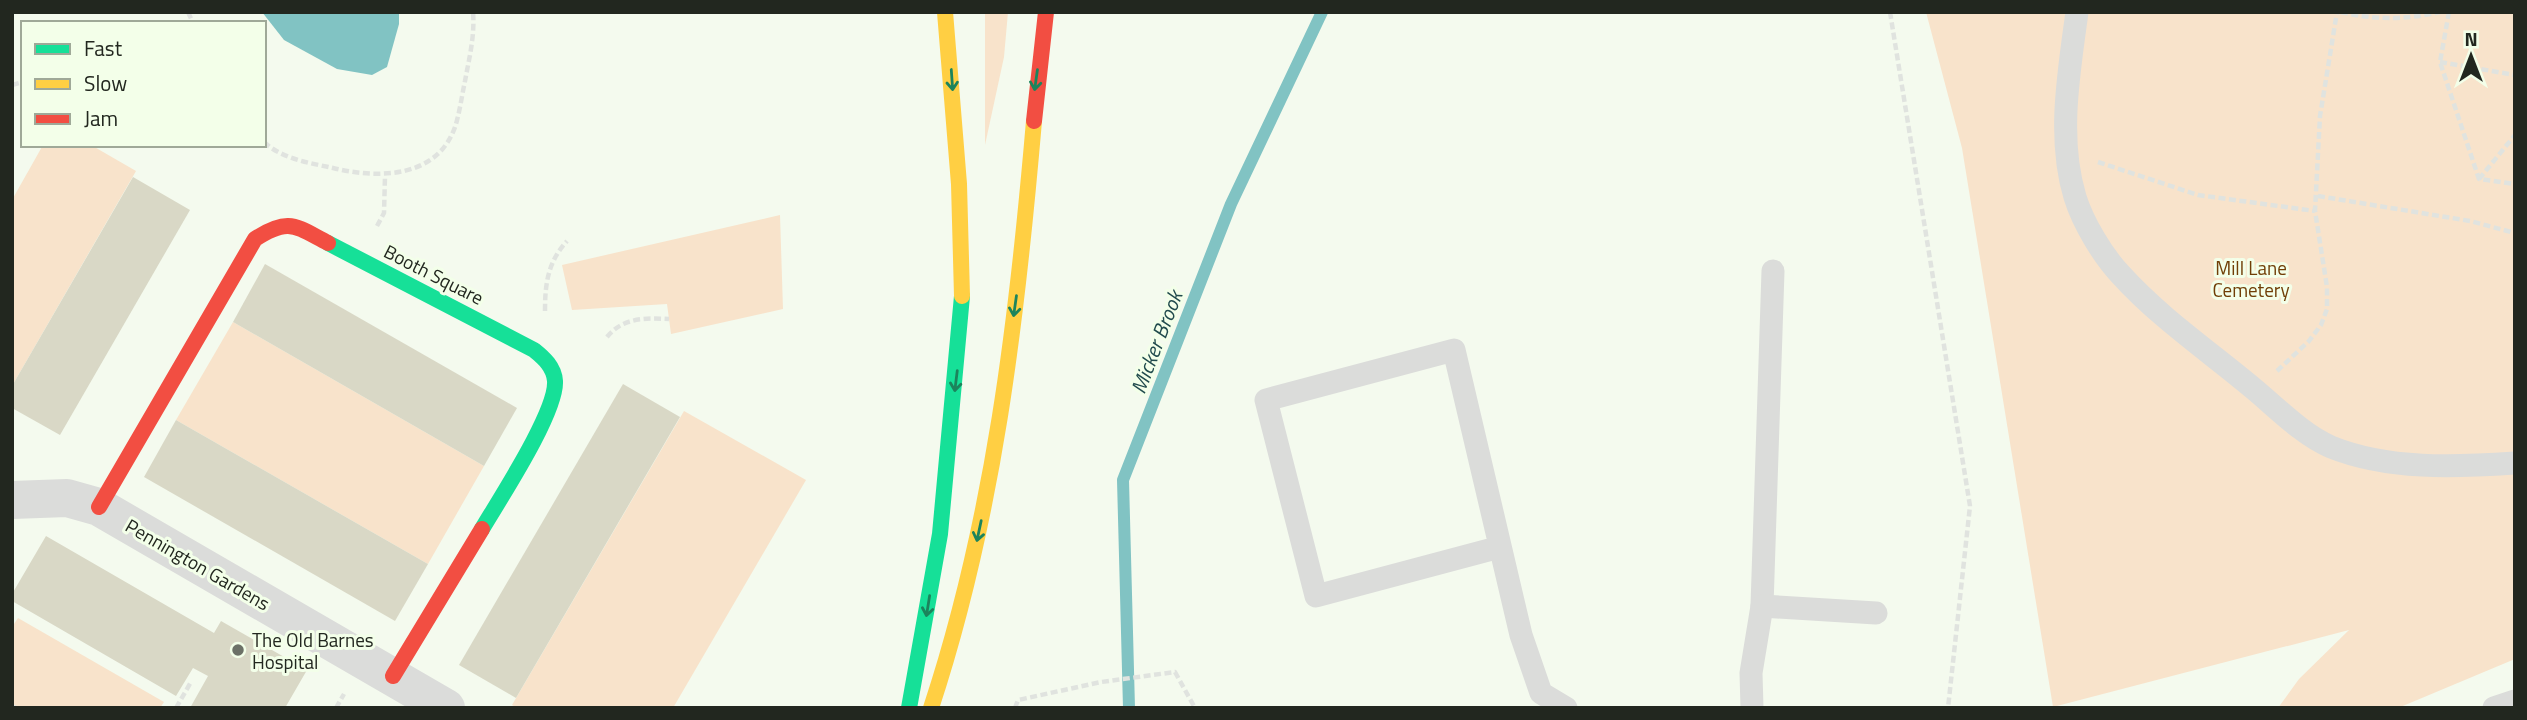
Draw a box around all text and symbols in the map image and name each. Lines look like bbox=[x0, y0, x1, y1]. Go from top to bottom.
legend bbox=[21, 21, 266, 147]
north arrow bbox=[2436, 21, 2506, 91]
text: N bbox=[2464, 24, 2478, 53]
text: Fast bbox=[84, 32, 123, 64]
text: Slow bbox=[84, 67, 127, 99]
one-way arrow bbox=[946, 68, 959, 91]
one-way arrow bbox=[1029, 68, 1042, 91]
text: Jam bbox=[84, 102, 118, 134]
street label: Booth Square bbox=[379, 236, 489, 312]
park label: Mill Lane Cemetery bbox=[2212, 253, 2290, 304]
water label: Micker Brook bbox=[1122, 283, 1191, 398]
one-way arrow bbox=[1009, 294, 1022, 317]
one-way arrow bbox=[950, 369, 963, 392]
street label: Pennington Gardens bbox=[120, 511, 276, 617]
one-way arrow bbox=[972, 519, 986, 542]
one-way arrow bbox=[922, 595, 935, 617]
place label: The Old Barnes Hospital bbox=[252, 625, 374, 676]
marker: The Old Barnes Hospital bbox=[230, 642, 246, 658]

